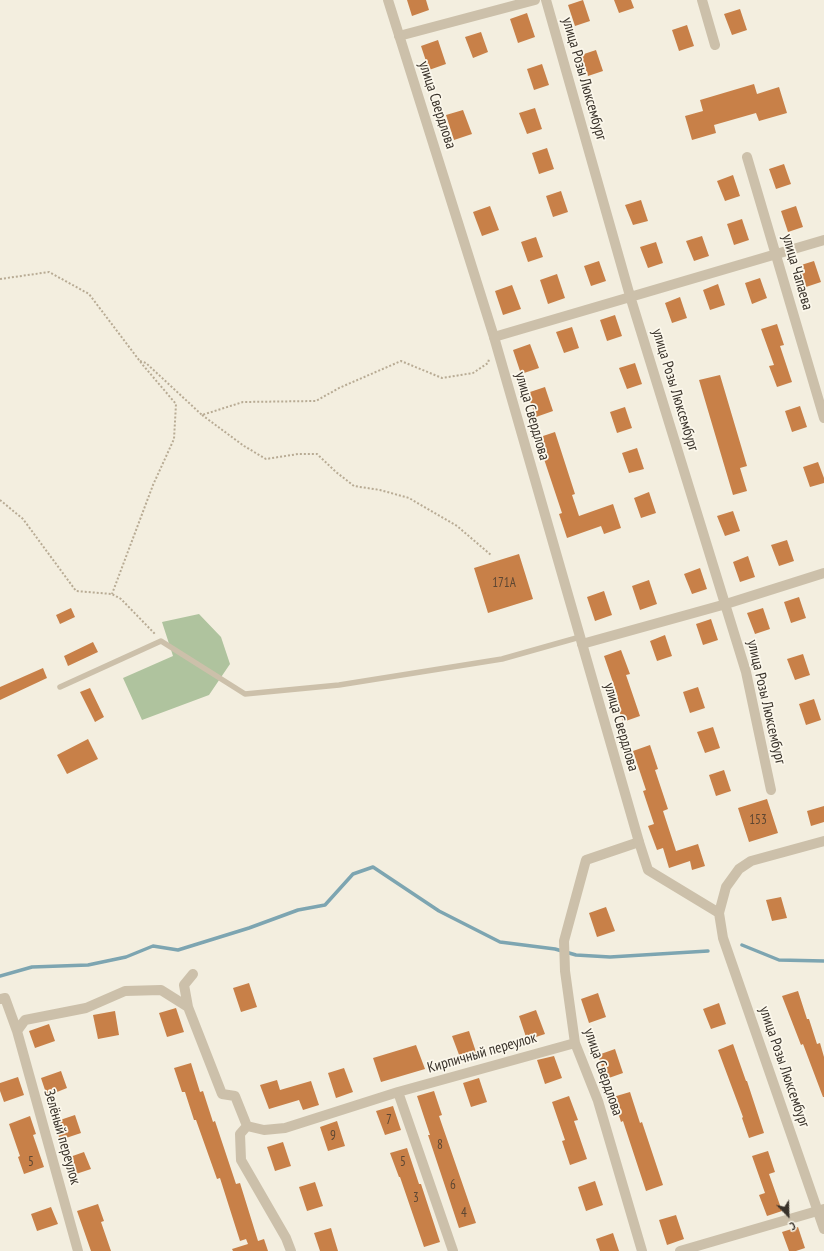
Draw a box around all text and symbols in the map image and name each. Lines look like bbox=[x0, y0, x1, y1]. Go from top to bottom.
street label: улица Розы Люксембург bbox=[558, 15, 610, 143]
street label: улица Свердлова bbox=[414, 59, 460, 151]
street label: улица Чапаева bbox=[778, 232, 816, 312]
street label: улица Розы Люксембург bbox=[648, 327, 702, 453]
street label: улица Свердлова bbox=[511, 370, 553, 462]
house number: 171А bbox=[492, 575, 516, 591]
street label: улица Розы Люксембург bbox=[743, 638, 789, 766]
street label: улица Свердлова bbox=[600, 681, 642, 773]
house number: 153 bbox=[749, 812, 767, 828]
street label: улица Розы Люксембург bbox=[755, 1004, 813, 1130]
street label: улица Свердлова bbox=[580, 1026, 626, 1118]
street label: Кирпичный переулок bbox=[425, 1029, 539, 1077]
street label: Зелёный переулок bbox=[40, 1087, 84, 1187]
house number: 7 bbox=[386, 1112, 392, 1128]
house number: 9 bbox=[330, 1128, 336, 1144]
house number: 8 bbox=[437, 1137, 443, 1153]
house number: 5 bbox=[28, 1154, 34, 1170]
house number: 5 bbox=[400, 1154, 406, 1170]
house number: 6 bbox=[450, 1177, 456, 1193]
house number: 3 bbox=[413, 1190, 419, 1206]
north arrow bbox=[768, 1195, 808, 1235]
house number: 4 bbox=[461, 1205, 467, 1221]
text: С bbox=[788, 1219, 798, 1233]

